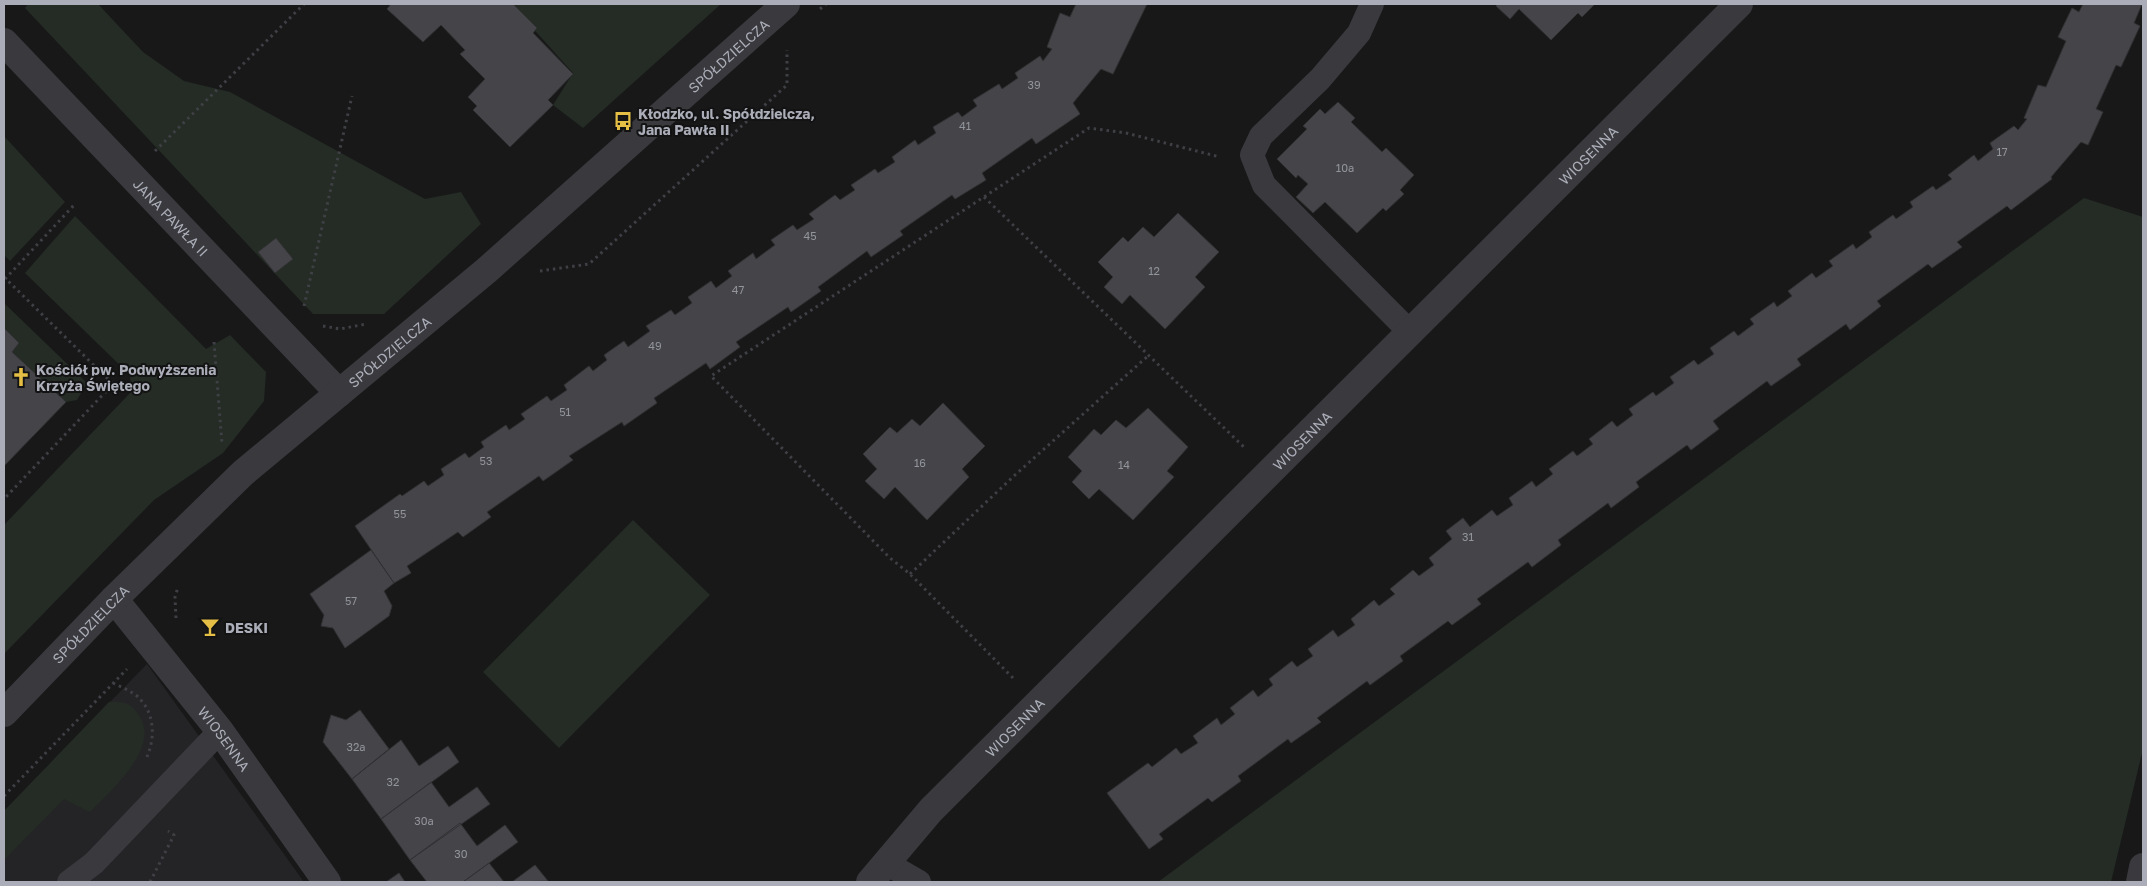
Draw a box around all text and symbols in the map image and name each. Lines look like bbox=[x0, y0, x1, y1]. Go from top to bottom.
street label: SPÓŁDZIELCZA bbox=[684, 15, 773, 96]
house number: 39 bbox=[1027, 78, 1041, 91]
place label: Kłodzko, ul. Spółdzielcza, Jana Pawła II bbox=[638, 105, 815, 138]
bus stop icon: Kłodzko, ul. Spółdzielcza, Jana Pawła II bbox=[612, 110, 634, 132]
house number: 41 bbox=[959, 119, 971, 132]
street label: WIOSENNA bbox=[1555, 121, 1621, 188]
house number: 17 bbox=[1996, 145, 2008, 158]
house number: 10a bbox=[1336, 161, 1354, 174]
street label: JANA PAWŁA II bbox=[130, 175, 212, 259]
house number: 45 bbox=[803, 229, 817, 242]
house number: 12 bbox=[1148, 264, 1160, 277]
house number: 47 bbox=[732, 283, 744, 296]
street label: SPÓŁDZIELCZA bbox=[344, 312, 435, 391]
house number: 49 bbox=[648, 339, 662, 352]
place label: Kościół pw. Podwyższenia Krzyża Świętego bbox=[36, 361, 216, 394]
church icon: Kościół pw. Podwyższenia Krzyża Świętego bbox=[10, 366, 32, 388]
house number: 51 bbox=[559, 405, 571, 418]
street label: WIOSENNA bbox=[1269, 407, 1335, 473]
house number: 53 bbox=[480, 454, 492, 467]
house number: 16 bbox=[914, 456, 926, 469]
house number: 14 bbox=[1118, 458, 1130, 471]
house number: 55 bbox=[394, 507, 406, 520]
house number: 31 bbox=[1462, 530, 1474, 543]
street label: SPÓŁDZIELCZA bbox=[48, 581, 132, 667]
house number: 57 bbox=[345, 594, 357, 607]
bar icon: DESKI bbox=[199, 616, 221, 638]
place label: DESKI bbox=[225, 619, 268, 636]
street label: WIOSENNA bbox=[981, 693, 1048, 760]
street label: WIOSENNA bbox=[195, 703, 254, 775]
house number: 32a bbox=[346, 740, 366, 753]
house number: 32 bbox=[387, 775, 399, 788]
house number: 30a bbox=[414, 814, 434, 827]
house number: 30 bbox=[454, 847, 468, 860]

